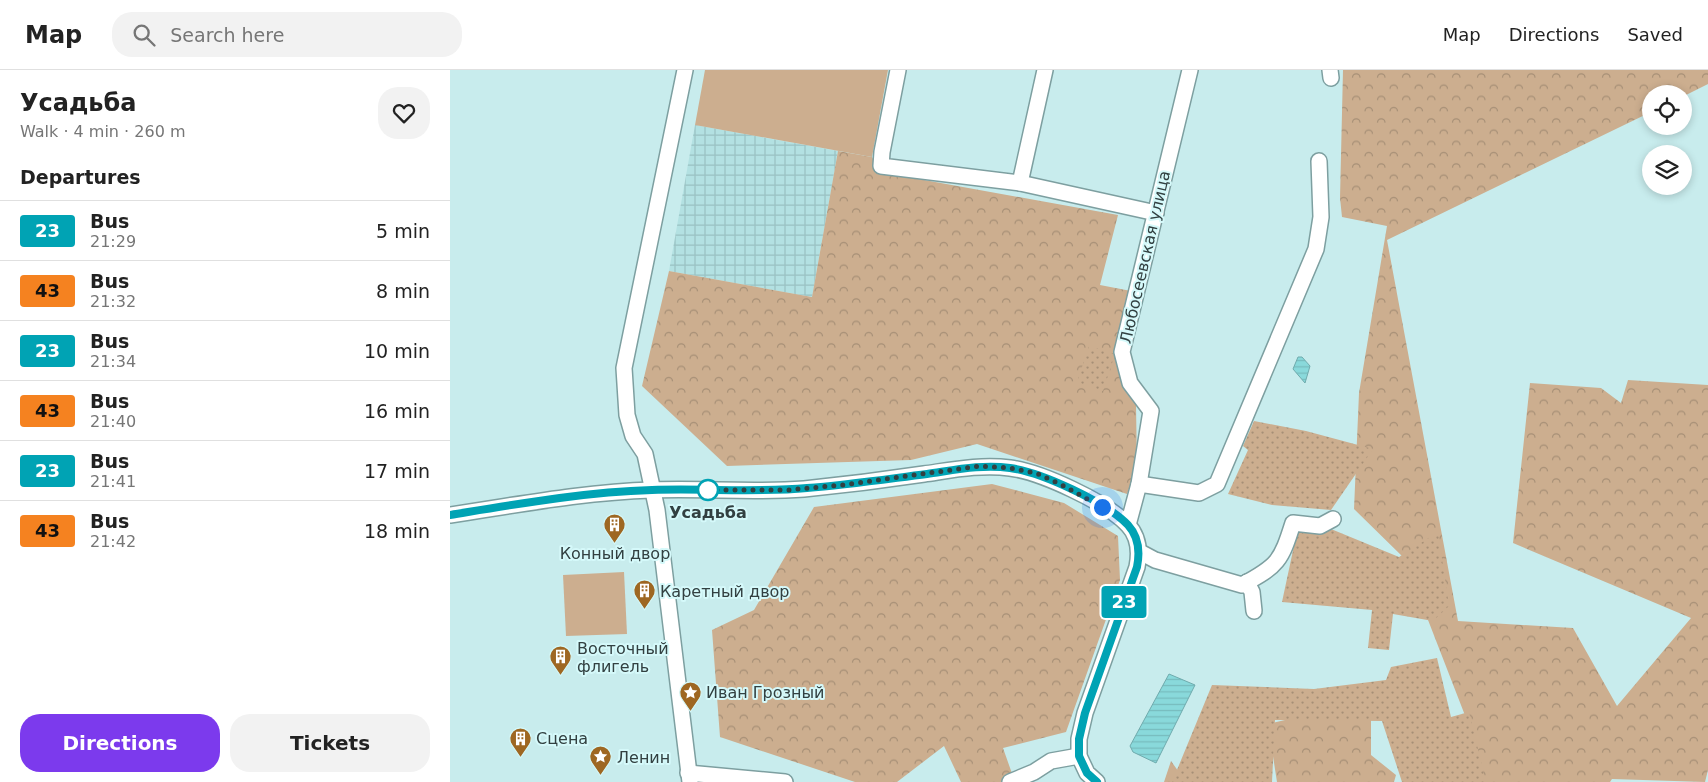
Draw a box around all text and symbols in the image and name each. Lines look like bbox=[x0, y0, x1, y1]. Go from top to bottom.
search box bbox=[112, 12, 462, 57]
text: Map bbox=[25, 21, 82, 49]
icon: search bbox=[130, 21, 158, 49]
text: Search here bbox=[170, 24, 284, 46]
text: Map bbox=[1443, 24, 1481, 45]
text: Directions bbox=[1509, 24, 1599, 45]
text: Saved bbox=[1627, 24, 1683, 45]
map controls bbox=[1642, 85, 1692, 195]
button: locate bbox=[1642, 85, 1692, 135]
button: heart bbox=[378, 87, 430, 139]
text: Усадьба bbox=[20, 89, 136, 117]
text: Walk · 4 min · 260 m bbox=[20, 122, 185, 141]
button: layers bbox=[1642, 145, 1692, 195]
text: Departures bbox=[20, 166, 141, 188]
street label: Любосеевская улица bbox=[1116, 169, 1174, 345]
text: Bus bbox=[90, 210, 129, 232]
text: 23 bbox=[35, 220, 60, 241]
text: 5 min bbox=[376, 220, 430, 242]
text: 21:29 bbox=[90, 232, 136, 251]
text: Bus bbox=[90, 270, 129, 292]
text: 43 bbox=[35, 280, 60, 301]
text: 8 min bbox=[376, 280, 430, 302]
text: 21:32 bbox=[90, 292, 136, 311]
text: Bus bbox=[90, 330, 129, 352]
text: 23 bbox=[35, 340, 60, 361]
text: 10 min bbox=[364, 340, 430, 362]
text: 21:34 bbox=[90, 352, 136, 371]
text: Bus bbox=[90, 390, 129, 412]
text: 43 bbox=[35, 400, 60, 421]
text: 16 min bbox=[364, 400, 430, 422]
text: 21:40 bbox=[90, 412, 136, 431]
text: Bus bbox=[90, 450, 129, 472]
text: 23 bbox=[35, 460, 60, 481]
text: 17 min bbox=[364, 460, 430, 482]
text: 21:41 bbox=[90, 472, 136, 491]
marker: Усадьба bbox=[697, 479, 719, 501]
your location bbox=[1090, 495, 1115, 520]
place label: Усадьба bbox=[669, 503, 747, 522]
text: Bus bbox=[90, 510, 129, 532]
building icon: Конный двор bbox=[603, 512, 627, 543]
text: 43 bbox=[35, 520, 60, 541]
text: 18 min bbox=[364, 520, 430, 542]
text: 21:42 bbox=[90, 532, 136, 551]
place label: Конный двор bbox=[560, 544, 670, 563]
building icon: Каретный двор bbox=[632, 579, 656, 610]
place label: Каретный двор bbox=[660, 582, 790, 601]
line badge: 23 bbox=[1102, 586, 1146, 618]
text: 23 bbox=[1111, 591, 1137, 612]
place label: Восточный флигель bbox=[577, 639, 669, 676]
building icon: Восточный флигель bbox=[549, 645, 573, 676]
place icon: Иван Грозный bbox=[678, 680, 702, 711]
place label: Иван Грозный bbox=[706, 683, 824, 702]
button: Directions bbox=[20, 714, 220, 772]
button: Tickets bbox=[230, 714, 430, 772]
building icon: Сцена bbox=[508, 726, 532, 757]
place label: Сцена bbox=[536, 729, 588, 748]
place icon: Ленин bbox=[589, 745, 613, 776]
place label: Ленин bbox=[617, 748, 670, 767]

